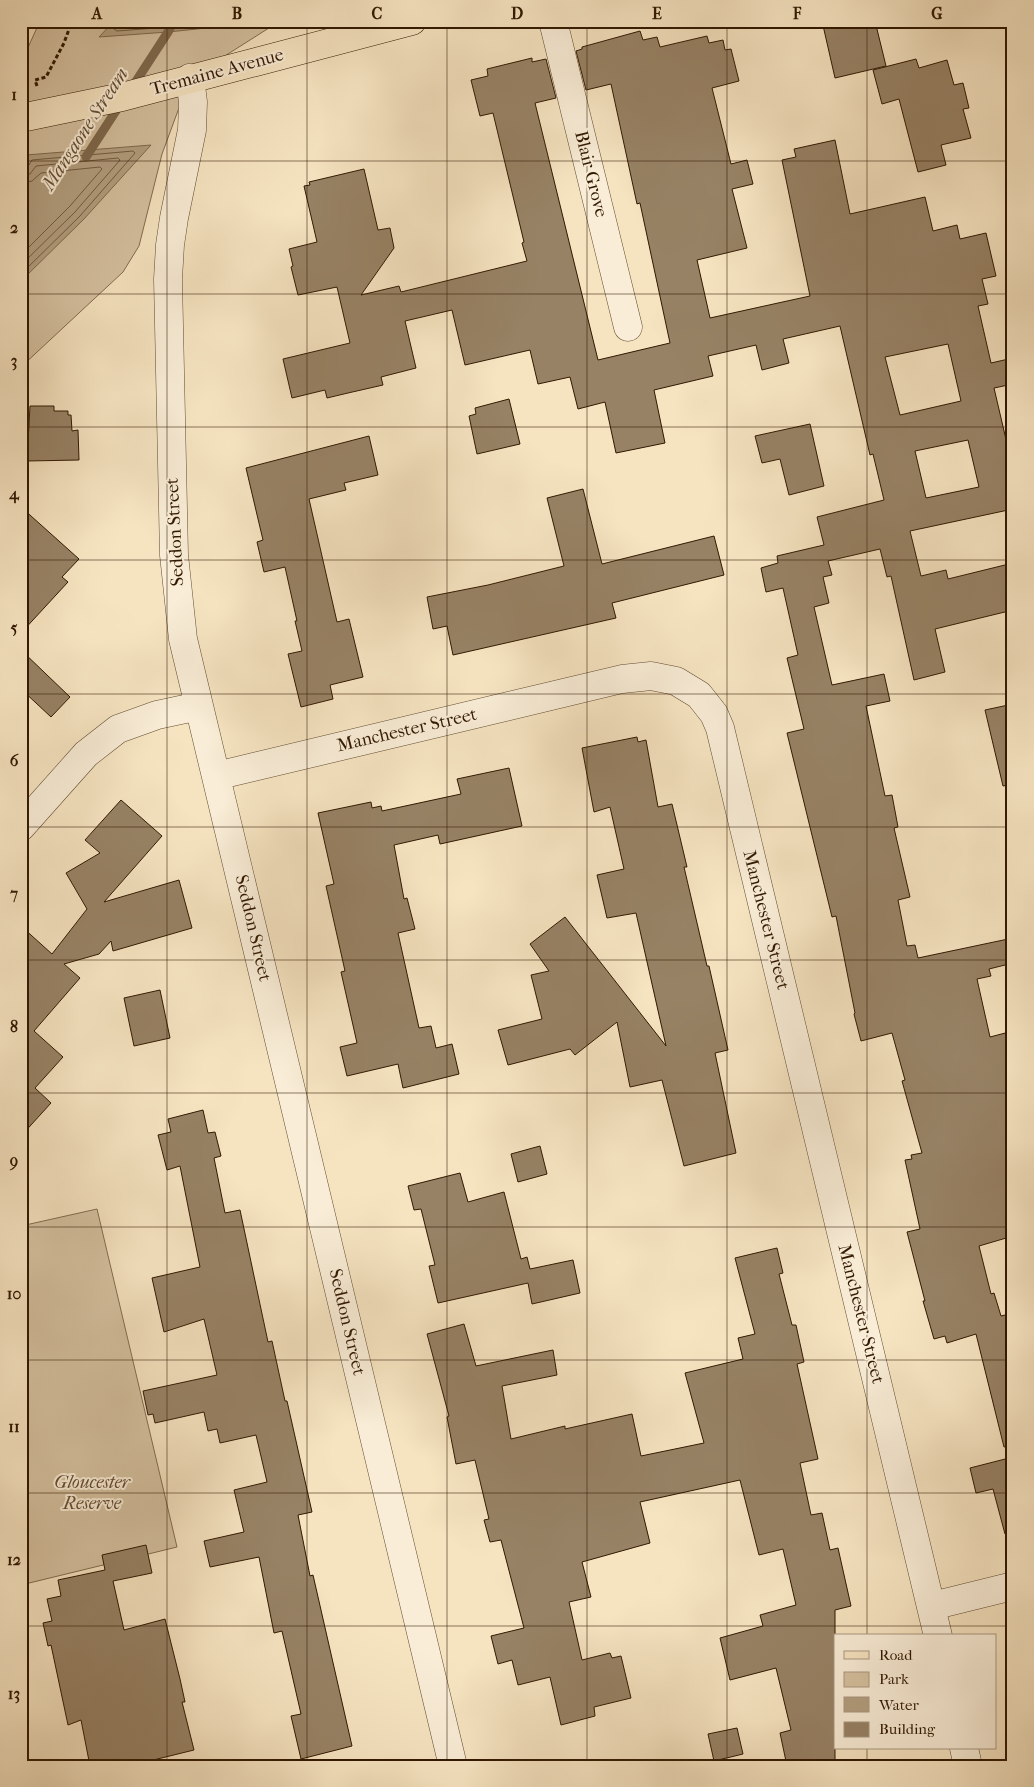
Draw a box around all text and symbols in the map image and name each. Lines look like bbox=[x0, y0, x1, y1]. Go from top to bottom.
text: A bbox=[91, 4, 103, 23]
text: B bbox=[232, 4, 242, 23]
text: C bbox=[372, 4, 383, 23]
text: D bbox=[511, 4, 523, 23]
text: E bbox=[652, 4, 662, 23]
text: F bbox=[792, 4, 802, 23]
text: G bbox=[931, 4, 943, 23]
street label: Tremaine Avenue bbox=[148, 44, 286, 100]
water label: Mangaone Stream bbox=[36, 64, 133, 196]
text: 1 bbox=[11, 85, 17, 104]
street label: Blair Grove bbox=[570, 129, 612, 220]
text: 2 bbox=[10, 218, 18, 237]
text: 3 bbox=[11, 351, 17, 371]
street label: Seddon Street bbox=[162, 477, 188, 587]
text: 4 bbox=[8, 484, 20, 504]
text: 5 bbox=[11, 618, 18, 637]
street label: Manchester Street bbox=[335, 704, 480, 756]
text: 6 bbox=[10, 751, 19, 770]
street label: Manchester Street bbox=[739, 848, 794, 992]
street label: Seddon Street bbox=[231, 873, 276, 984]
text: 7 bbox=[9, 884, 18, 903]
text: 8 bbox=[10, 1017, 18, 1036]
text: 9 bbox=[9, 1151, 18, 1171]
street label: Manchester Street bbox=[834, 1242, 889, 1386]
street label: Seddon Street bbox=[325, 1267, 370, 1378]
text: 10 bbox=[7, 1284, 21, 1303]
text: 11 bbox=[8, 1417, 20, 1436]
park label: Gloucester Reserve bbox=[54, 1472, 132, 1514]
text: 12 bbox=[7, 1550, 21, 1569]
legend bbox=[834, 1634, 996, 1750]
text: Road bbox=[879, 1646, 913, 1664]
text: Park bbox=[879, 1670, 909, 1688]
text: 13 bbox=[8, 1684, 20, 1704]
text: Water bbox=[878, 1696, 919, 1714]
text: Building bbox=[879, 1720, 936, 1738]

